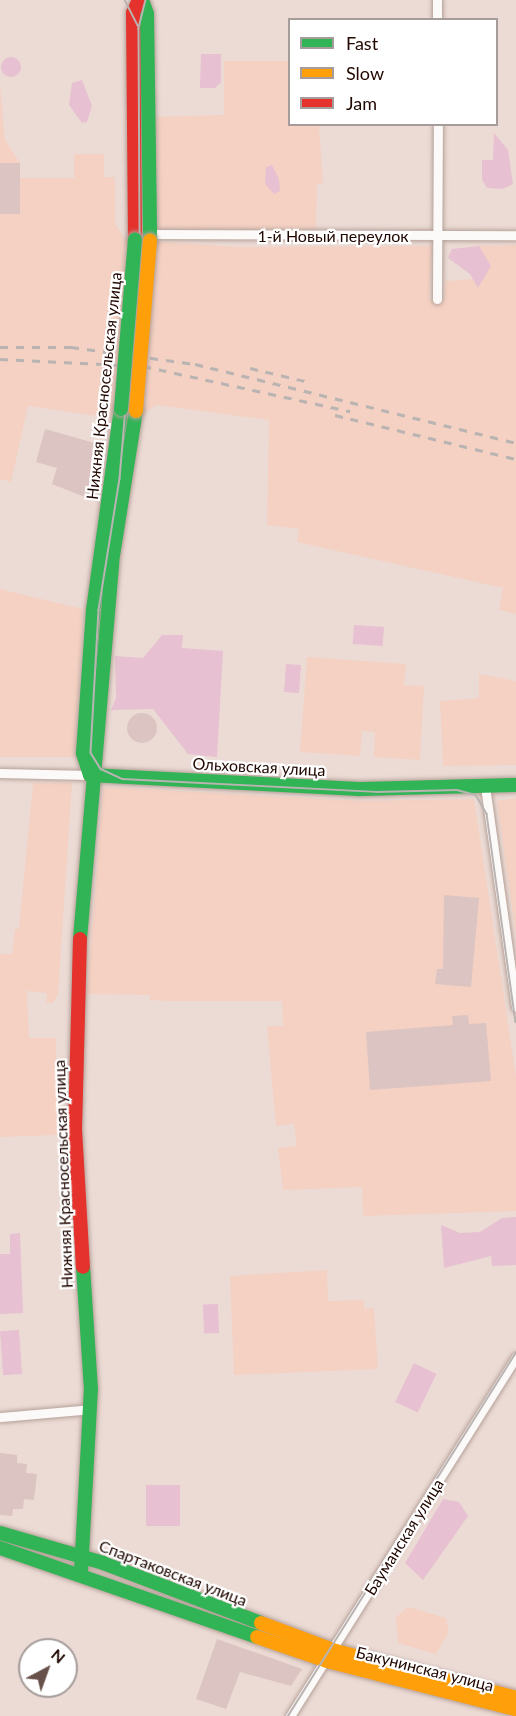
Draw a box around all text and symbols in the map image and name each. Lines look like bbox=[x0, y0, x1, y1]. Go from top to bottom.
legend bbox=[288, 18, 498, 126]
text: Fast bbox=[346, 32, 378, 54]
text: Slow bbox=[346, 62, 384, 84]
text: Jam bbox=[346, 92, 377, 114]
street label: 1-й Новый переулок bbox=[257, 226, 409, 246]
street label: Нижняя Красносельская улица bbox=[83, 271, 125, 501]
street label: Ольховская улица bbox=[192, 754, 326, 780]
street label: Нижняя Красносельская улица bbox=[49, 1059, 77, 1289]
street label: Бауманская улица bbox=[360, 1475, 448, 1599]
street label: Спартаковская улица bbox=[96, 1536, 250, 1610]
north arrow bbox=[18, 1638, 78, 1698]
street label: Бакунинская улица bbox=[354, 1643, 496, 1695]
text: N bbox=[48, 1644, 70, 1667]

